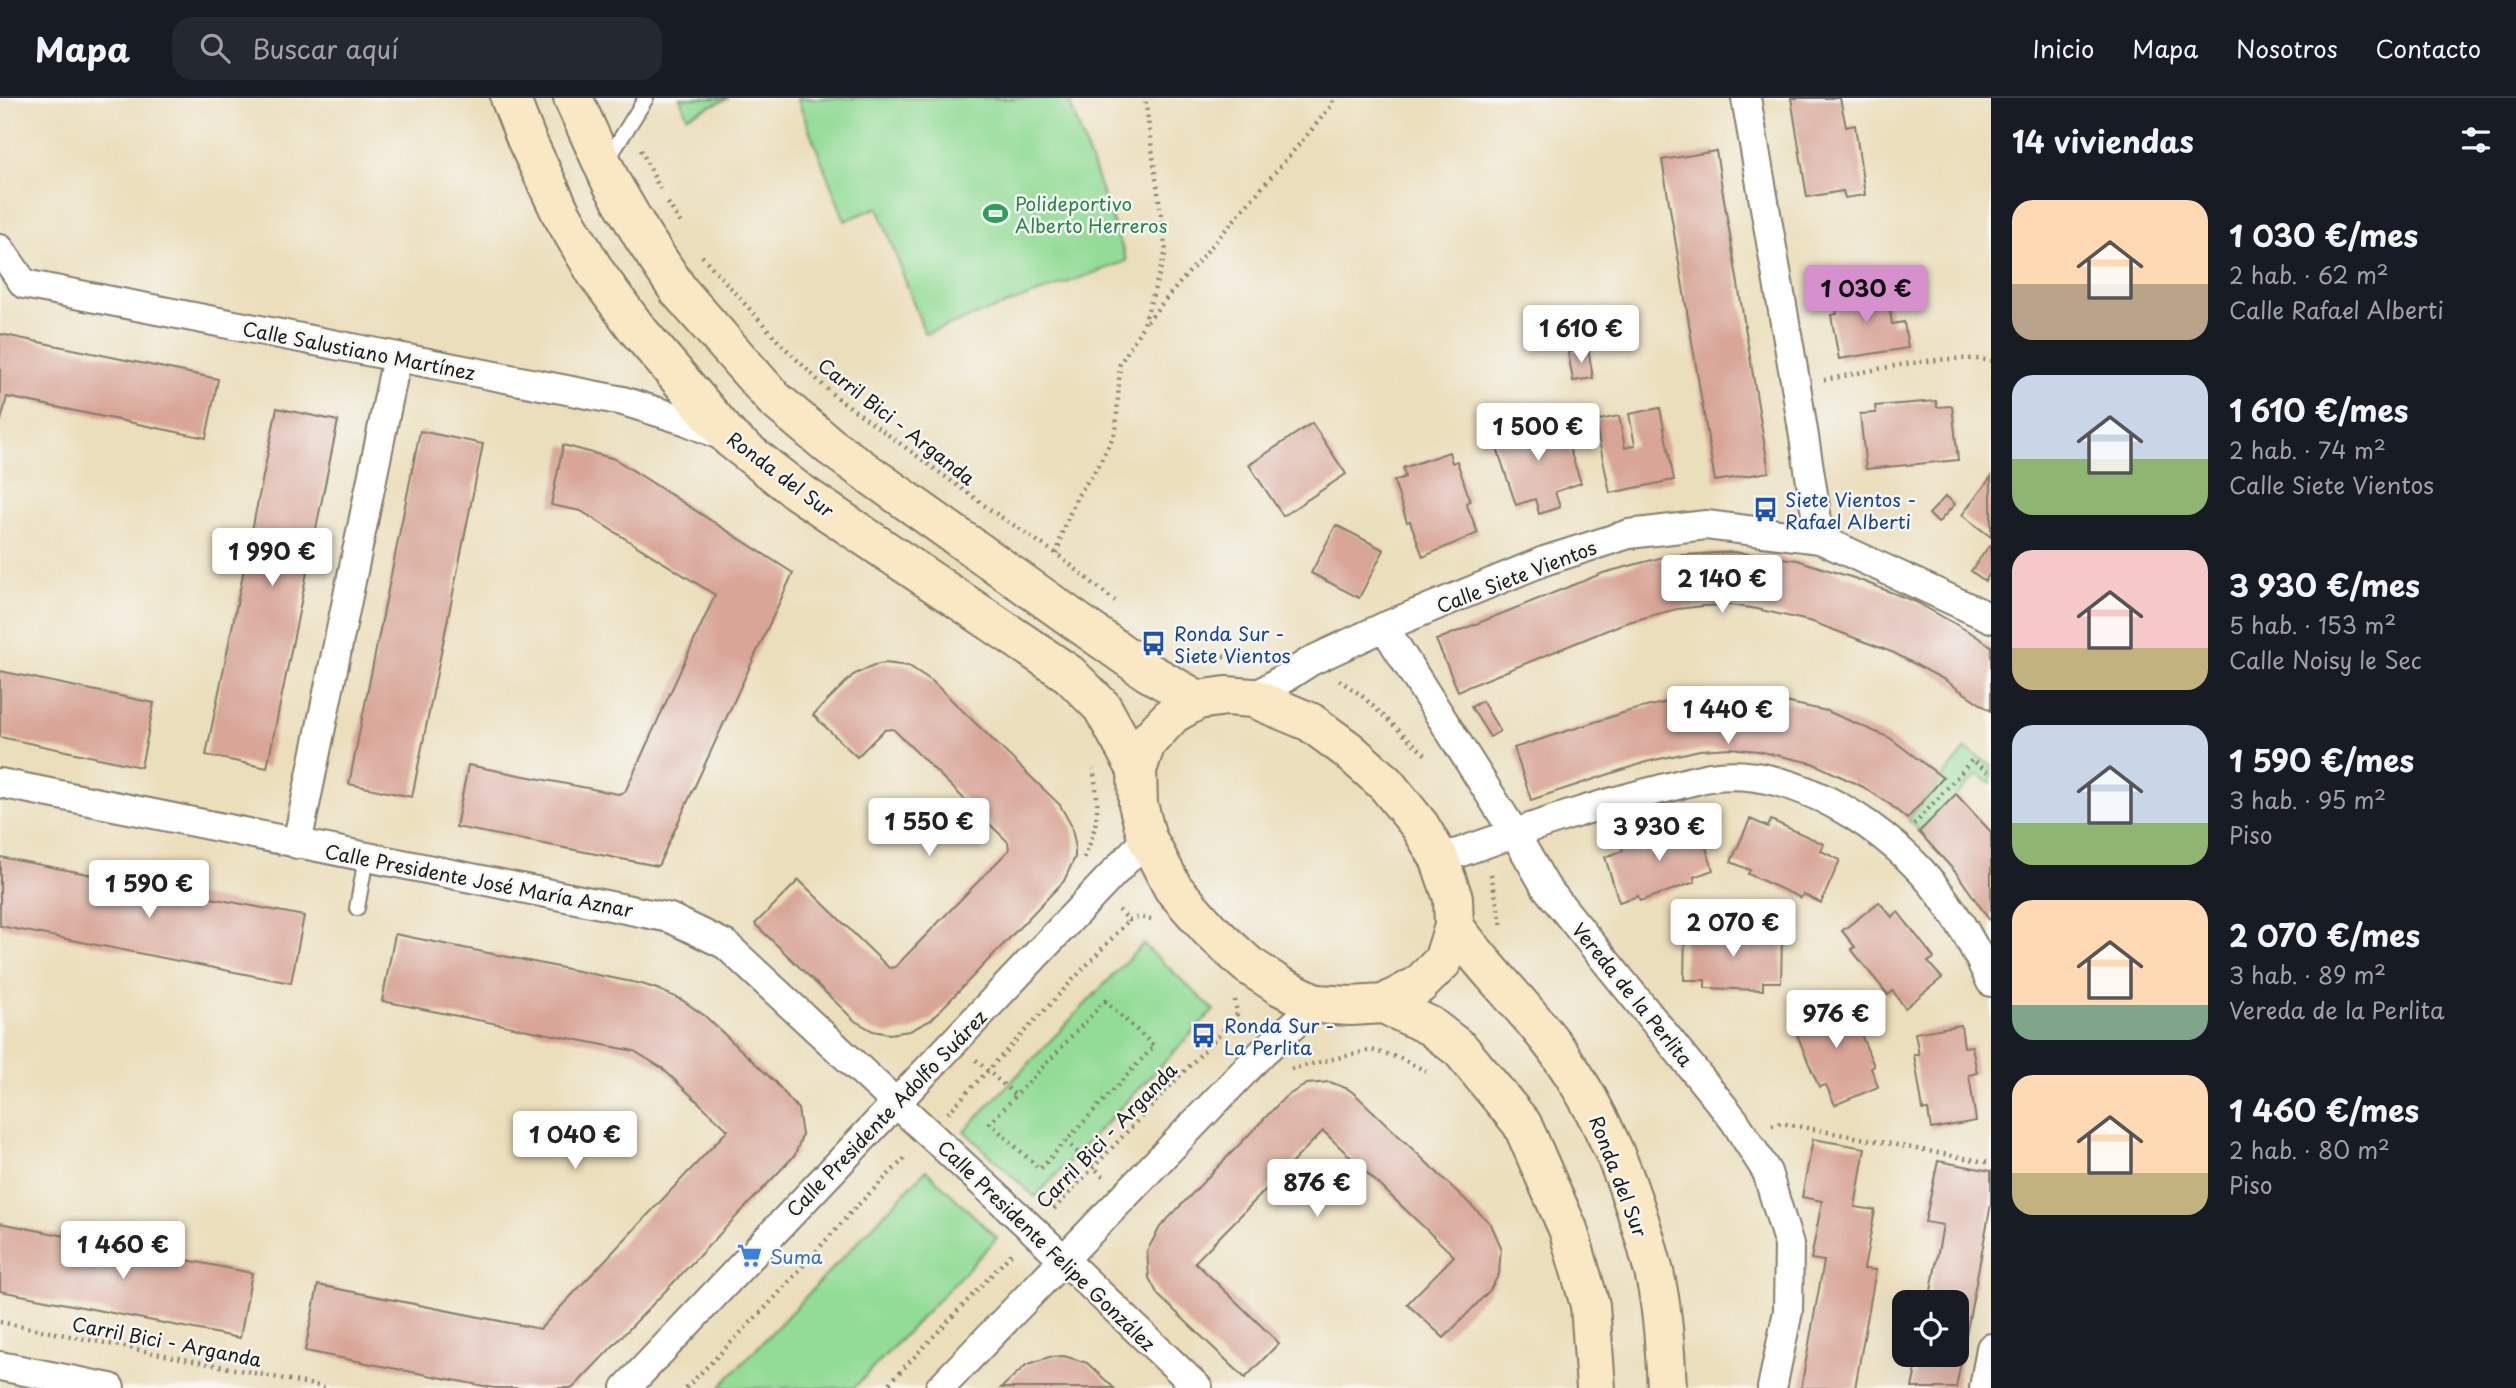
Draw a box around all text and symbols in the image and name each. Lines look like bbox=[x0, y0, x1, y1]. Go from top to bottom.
search box bbox=[172, 17, 662, 80]
text: Mapa bbox=[35, 23, 130, 73]
icon: search bbox=[196, 29, 234, 67]
text: Buscar aquí bbox=[252, 29, 398, 68]
text: Inicio bbox=[2033, 30, 2094, 66]
text: Mapa bbox=[2132, 30, 2198, 66]
text: Nosotros bbox=[2236, 30, 2338, 66]
text: Contacto bbox=[2376, 30, 2481, 66]
text: 14 viviendas bbox=[2012, 118, 2194, 163]
icon: filters bbox=[2457, 121, 2495, 159]
place label: Polideportivo Alberto Herreros bbox=[1015, 189, 1167, 239]
sports icon: Polideportivo Alberto Herreros bbox=[981, 200, 1009, 228]
text: 1 030 €/mes bbox=[2229, 212, 2418, 257]
icon: home bbox=[2068, 228, 2152, 312]
text: 2 hab. · 62 m² bbox=[2229, 257, 2389, 292]
pin: 1 030 € bbox=[1801, 266, 1931, 325]
text: 1 030 € bbox=[1820, 270, 1912, 305]
text: Calle Rafael Alberti bbox=[2229, 292, 2444, 327]
pin: 1 610 € bbox=[1516, 306, 1646, 365]
text: 1 610 € bbox=[1539, 310, 1623, 345]
street label: Calle Salustiano Martínez bbox=[240, 314, 478, 386]
street label: Carril Bici - Arganda bbox=[812, 351, 982, 492]
text: 1 610 €/mes bbox=[2229, 387, 2408, 432]
icon: home bbox=[2068, 403, 2152, 487]
pin: 1 500 € bbox=[1473, 404, 1603, 463]
text: 1 500 € bbox=[1493, 408, 1583, 443]
street label: Ronda del Sur bbox=[722, 424, 841, 524]
text: 2 hab. · 74 m² bbox=[2229, 432, 2386, 467]
text: Calle Siete Vientos bbox=[2229, 467, 2434, 502]
place label: Siete Vientos - Rafael Alberti bbox=[1785, 485, 1916, 535]
bus stop icon: Siete Vientos - Rafael Alberti bbox=[1751, 496, 1779, 524]
pin: 1 990 € bbox=[207, 528, 337, 588]
text: 1 990 € bbox=[228, 533, 316, 568]
street label: Calle Siete Vientos bbox=[1432, 533, 1600, 619]
pin: 2 140 € bbox=[1657, 556, 1787, 615]
text: 2 140 € bbox=[1677, 560, 1767, 595]
text: 3 930 €/mes bbox=[2229, 562, 2420, 607]
icon: home bbox=[2068, 578, 2152, 662]
text: 5 hab. · 153 m² bbox=[2229, 607, 2396, 642]
place label: Ronda Sur - Siete Vientos bbox=[1174, 619, 1291, 669]
bus stop icon: Ronda Sur - Siete Vientos bbox=[1140, 630, 1168, 658]
text: Calle Noisy le Sec bbox=[2229, 642, 2422, 677]
pin: 1 440 € bbox=[1663, 686, 1793, 746]
text: 1 440 € bbox=[1683, 691, 1773, 726]
text: 1 590 €/mes bbox=[2229, 737, 2414, 782]
icon: home bbox=[2068, 753, 2152, 837]
text: 3 hab. · 95 m² bbox=[2229, 782, 2386, 817]
pin: 1 550 € bbox=[864, 798, 994, 858]
text: 1 550 € bbox=[884, 803, 974, 838]
pin: 3 930 € bbox=[1594, 804, 1724, 863]
text: 3 930 € bbox=[1613, 808, 1705, 843]
text: Piso bbox=[2229, 817, 2273, 852]
street label: Calle Presidente José María Aznar bbox=[322, 836, 636, 924]
pin: 1 590 € bbox=[84, 860, 214, 920]
text: 1 590 € bbox=[105, 865, 193, 900]
pin: 2 070 € bbox=[1668, 900, 1798, 959]
text: 2 070 € bbox=[1687, 904, 1779, 939]
text: 2 070 €/mes bbox=[2229, 912, 2420, 957]
street label: Vereda de la Perlita bbox=[1566, 916, 1700, 1072]
icon: home bbox=[2068, 928, 2152, 1012]
text: 3 hab. · 89 m² bbox=[2229, 957, 2386, 992]
pin: 976 € bbox=[1787, 990, 1885, 1050]
text: Vereda de la Perlita bbox=[2229, 992, 2444, 1027]
text: 976 € bbox=[1802, 995, 1870, 1030]
street label: Calle Presidente Adolfo Suárez bbox=[779, 1003, 993, 1223]
place label: Ronda Sur - La Perlita bbox=[1224, 1011, 1334, 1061]
bus stop icon: Ronda Sur - La Perlita bbox=[1190, 1022, 1218, 1050]
street label: Carril Bici - Arganda bbox=[1029, 1056, 1183, 1214]
text: 1 460 €/mes bbox=[2229, 1087, 2419, 1132]
icon: home bbox=[2068, 1103, 2152, 1187]
street label: Ronda del Sur bbox=[1583, 1111, 1655, 1241]
pin: 1 040 € bbox=[510, 1112, 640, 1171]
text: 1 040 € bbox=[529, 1116, 621, 1151]
text: 2 hab. · 80 m² bbox=[2229, 1132, 2390, 1167]
street label: Calle Presidente Felipe González bbox=[932, 1133, 1162, 1357]
pin: 876 € bbox=[1268, 1160, 1366, 1219]
text: 876 € bbox=[1283, 1164, 1351, 1199]
text: Piso bbox=[2229, 1167, 2273, 1202]
pin: 1 460 € bbox=[58, 1222, 188, 1281]
text: 1 460 € bbox=[77, 1226, 169, 1261]
supermarket icon: Suma bbox=[736, 1242, 764, 1270]
place label: Suma bbox=[770, 1242, 823, 1270]
map controls bbox=[1892, 1290, 1969, 1367]
button: locate bbox=[1892, 1290, 1969, 1367]
street label: Carril Bici - Arganda bbox=[70, 1309, 265, 1373]

